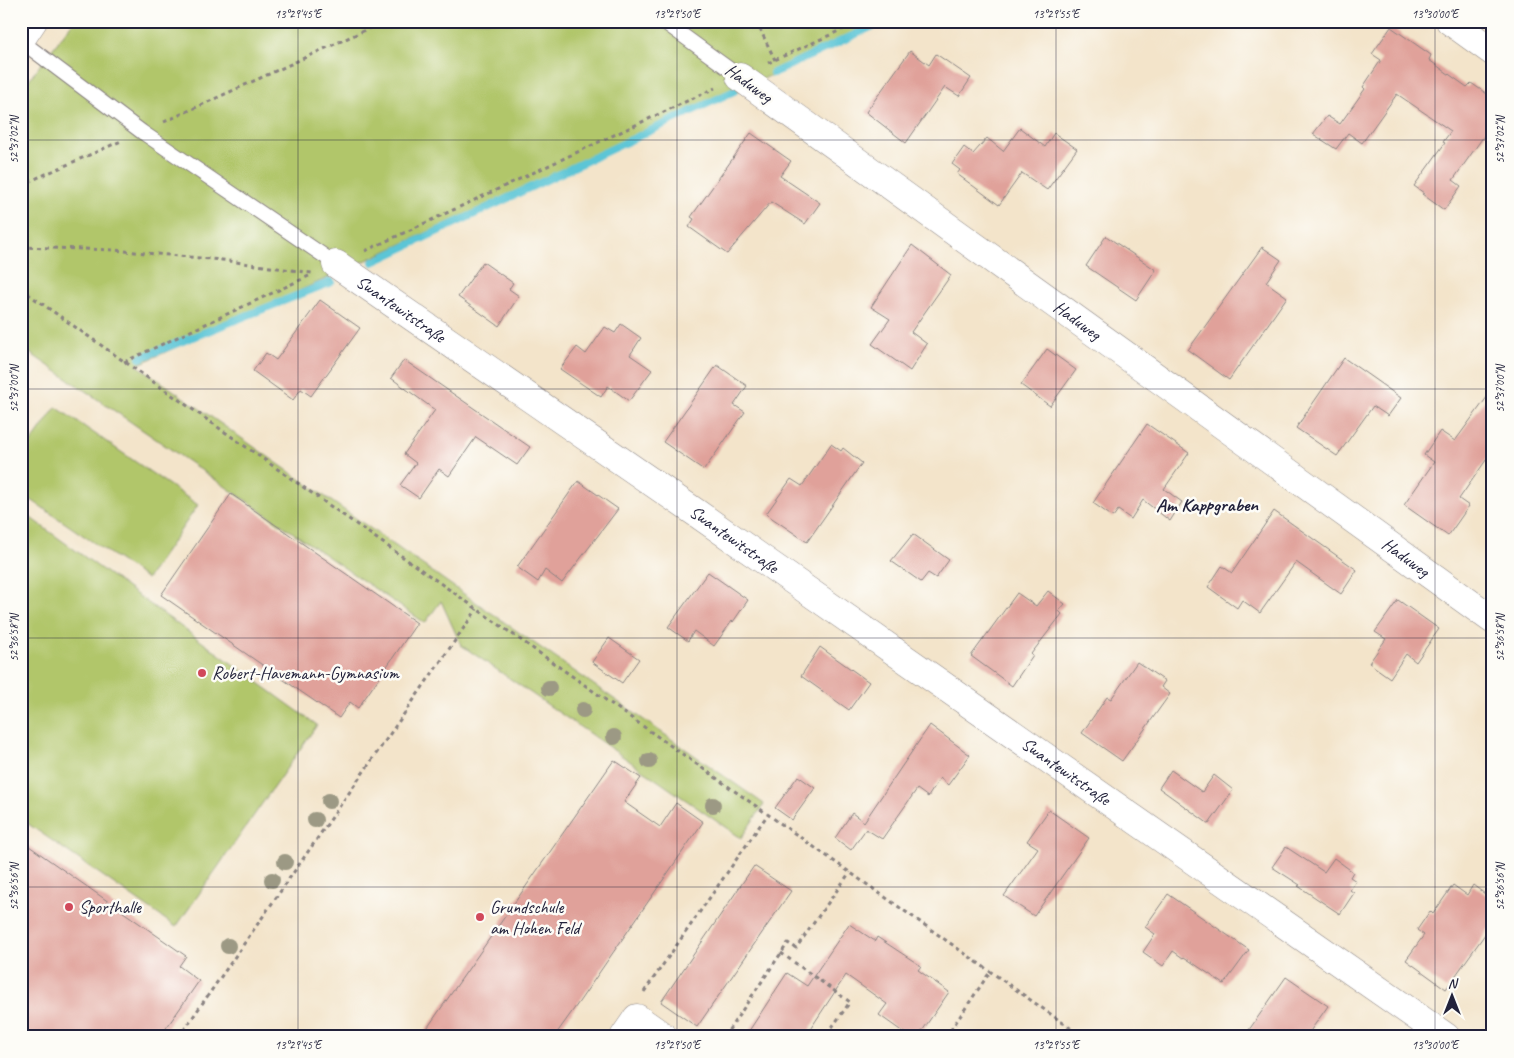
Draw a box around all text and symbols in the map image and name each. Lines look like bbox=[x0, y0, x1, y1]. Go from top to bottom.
text: 13°29'45"E bbox=[275, 6, 323, 22]
text: 13°29'50"E bbox=[654, 6, 702, 22]
text: 13°29'55"E bbox=[1033, 6, 1081, 22]
text: 13°30'00"E bbox=[1412, 6, 1460, 22]
street label: Haduweg bbox=[721, 58, 778, 109]
text: 52°37'02"N bbox=[6, 115, 22, 164]
text: 52°37'02"N bbox=[1492, 115, 1508, 164]
street label: Swantewitstraße bbox=[352, 270, 451, 348]
street label: Haduweg bbox=[1049, 296, 1107, 346]
text: 52°37'00"N bbox=[6, 364, 22, 413]
text: 52°37'00"N bbox=[1492, 364, 1508, 413]
district label: Am Kappgraben bbox=[1156, 493, 1259, 517]
street label: Swantewitstraße bbox=[685, 501, 784, 579]
street label: Haduweg bbox=[1378, 533, 1435, 583]
text: 52°36'58"N bbox=[6, 613, 22, 662]
text: 52°36'58"N bbox=[1492, 613, 1508, 662]
place label: Robert-Havemann-Gymnasium bbox=[212, 662, 400, 684]
marker: Robert-Havemann-Gymnasium bbox=[196, 667, 208, 679]
street label: Swantewitstraße bbox=[1017, 733, 1116, 811]
text: 52°36'56"N bbox=[6, 862, 22, 911]
text: 52°36'56"N bbox=[1492, 862, 1508, 911]
place label: Sporthalle bbox=[79, 896, 142, 918]
place label: Grundschule am Hohen Feld bbox=[490, 896, 583, 939]
marker: Sporthalle bbox=[63, 901, 75, 913]
marker: Grundschule am Hohen Feld bbox=[474, 911, 486, 923]
north arrow bbox=[1426, 970, 1476, 1020]
text: N bbox=[1448, 975, 1459, 992]
text: 13°29'45"E bbox=[275, 1037, 323, 1053]
text: 13°29'50"E bbox=[654, 1037, 702, 1053]
text: 13°29'55"E bbox=[1033, 1037, 1081, 1053]
text: 13°30'00"E bbox=[1412, 1037, 1460, 1053]

